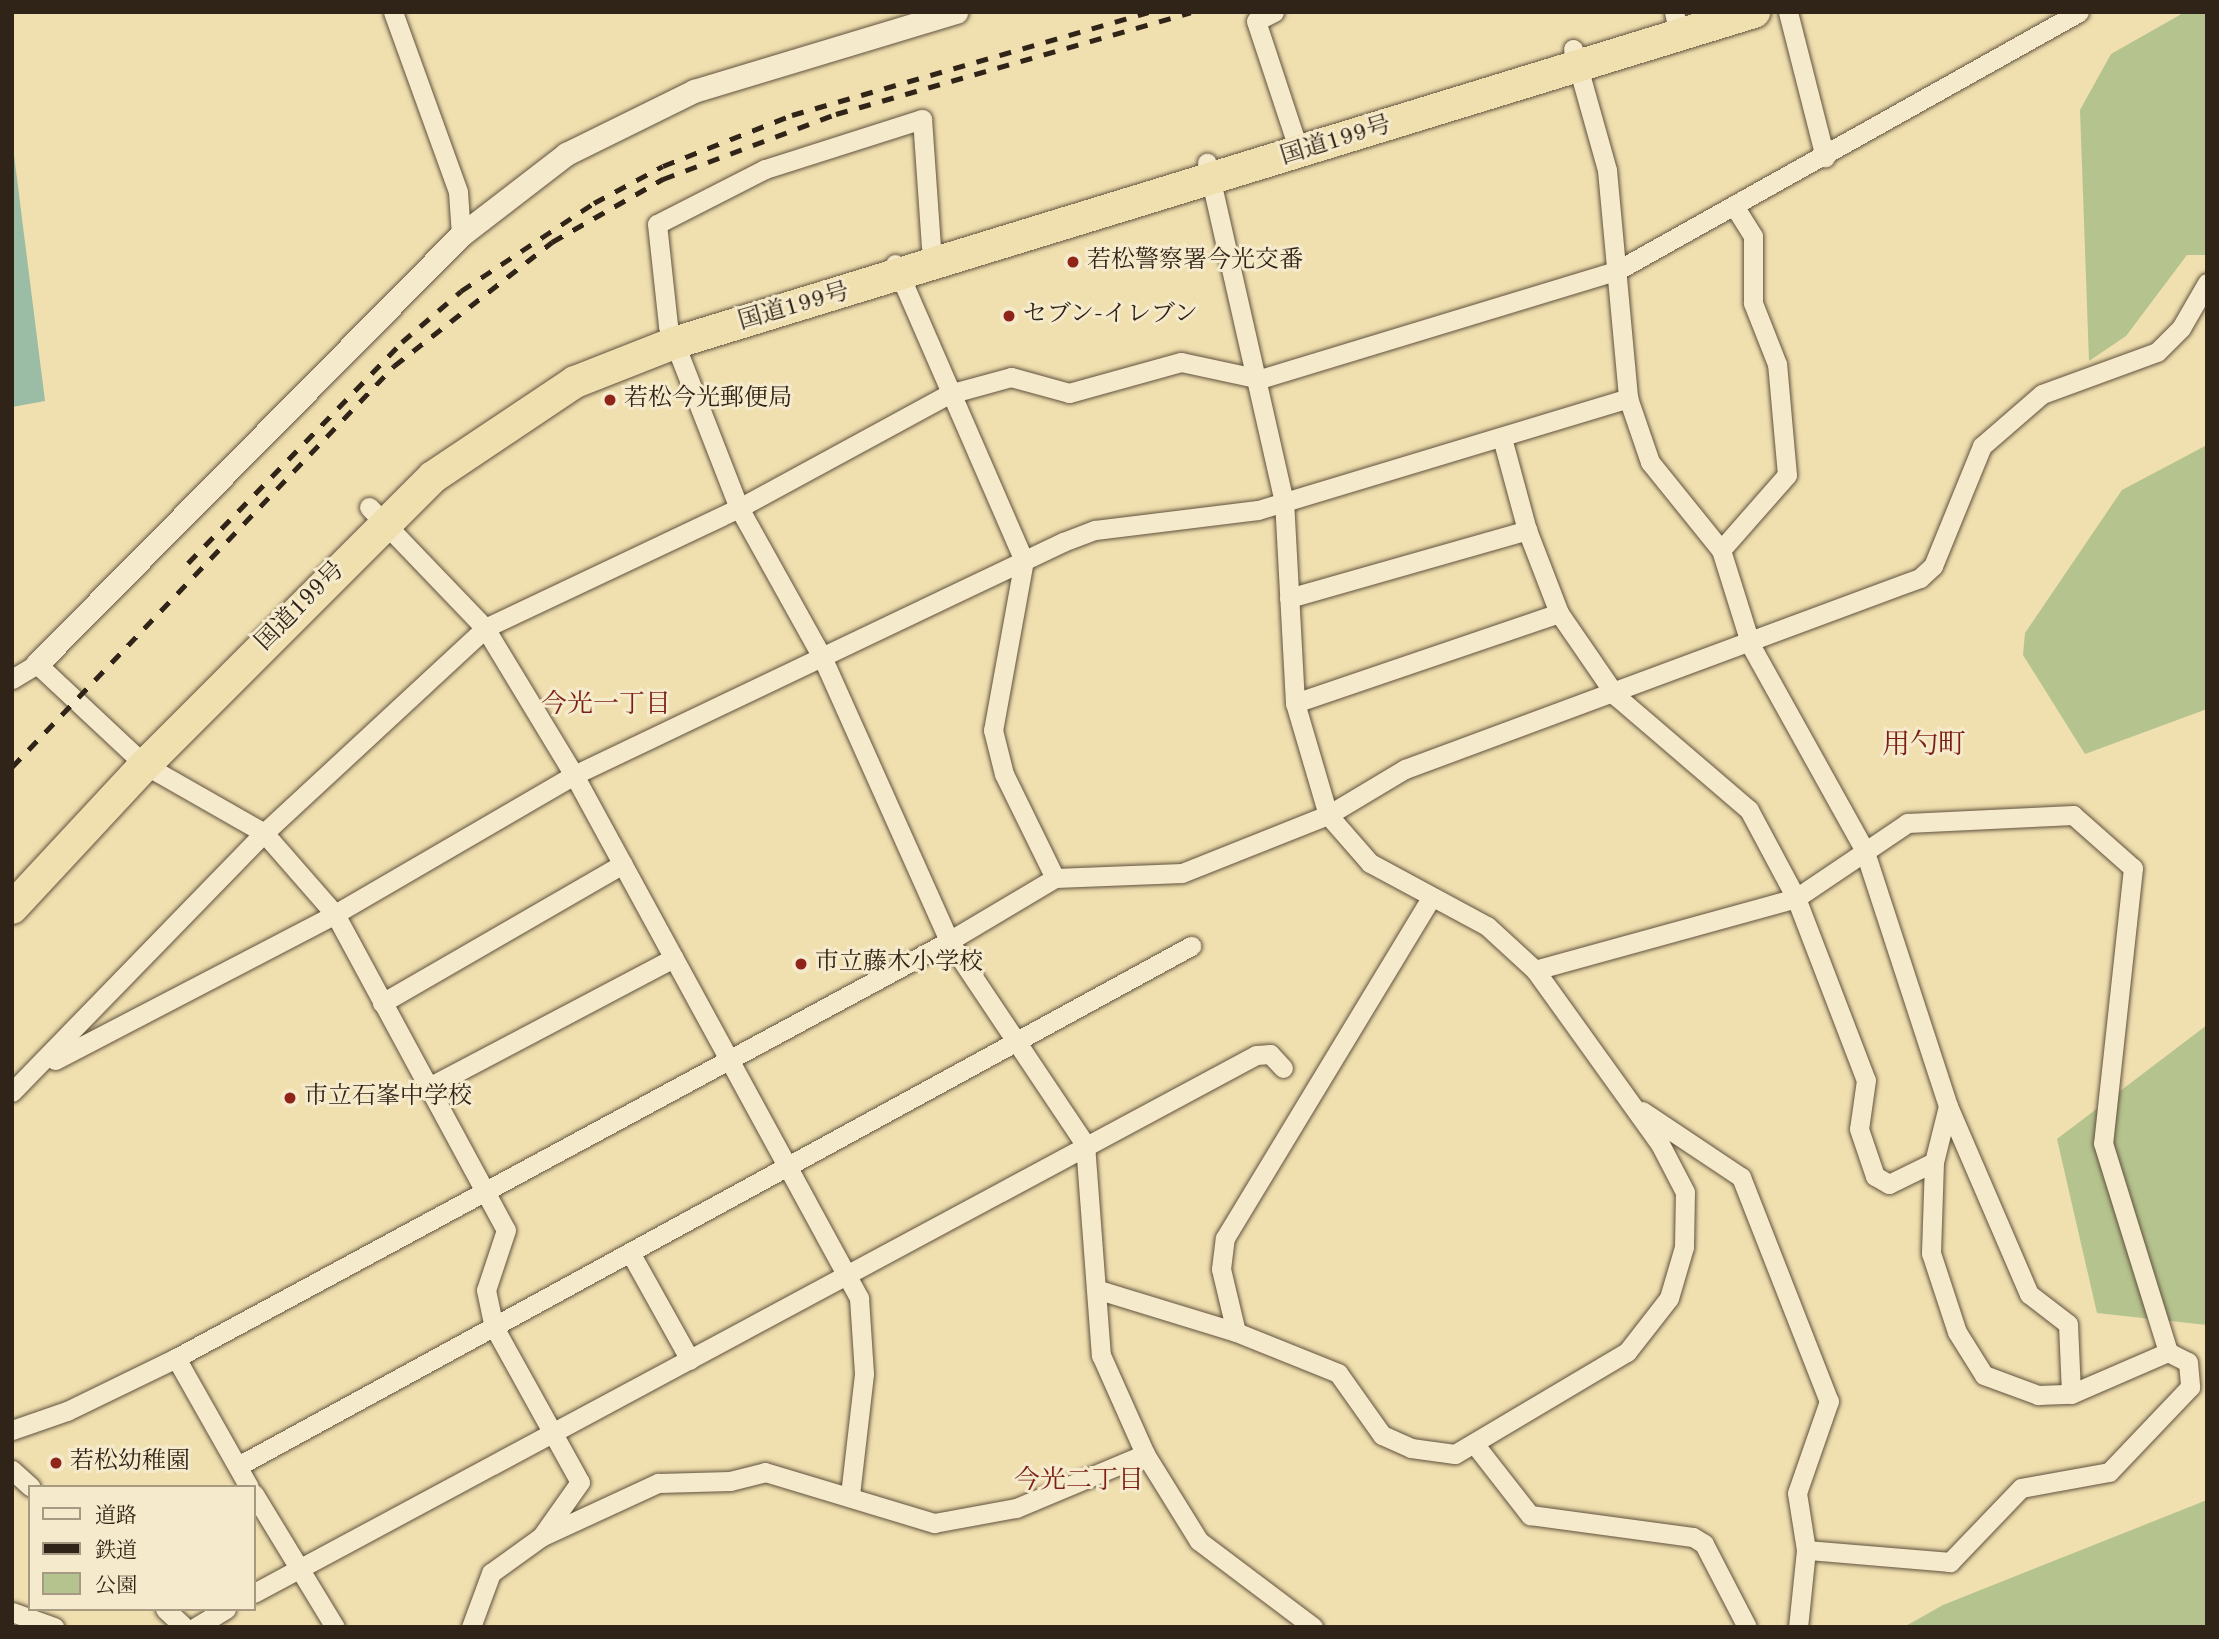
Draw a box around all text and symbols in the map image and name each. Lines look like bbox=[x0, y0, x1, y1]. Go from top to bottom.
street label: 国道199号 bbox=[1277, 112, 1395, 172]
place label: 若松警察署今光交番 bbox=[1087, 248, 1303, 276]
marker: 若松警察署今光交番 bbox=[1065, 254, 1081, 270]
street label: 国道199号 bbox=[735, 278, 853, 338]
place label: セブン-イレブン bbox=[1023, 302, 1200, 330]
marker: セブン-イレブン bbox=[1001, 308, 1017, 324]
place label: 若松今光郵便局 bbox=[624, 386, 792, 414]
marker: 若松今光郵便局 bbox=[602, 392, 618, 408]
street label: 国道199号 bbox=[251, 557, 351, 657]
district label: 今光一丁目 bbox=[541, 690, 671, 722]
district label: 用勺町 bbox=[1882, 729, 1966, 763]
place label: 市立藤木小学校 bbox=[815, 950, 983, 978]
marker: 市立藤木小学校 bbox=[793, 956, 809, 972]
place label: 市立石峯中学校 bbox=[304, 1084, 472, 1112]
marker: 市立石峯中学校 bbox=[282, 1090, 298, 1106]
place label: 若松幼稚園 bbox=[70, 1449, 190, 1477]
marker: 若松幼稚園 bbox=[48, 1455, 64, 1471]
district label: 今光二丁目 bbox=[1014, 1466, 1144, 1498]
legend bbox=[28, 1485, 256, 1611]
text: 道路 bbox=[95, 1506, 137, 1527]
text: 鉄道 bbox=[95, 1541, 137, 1562]
text: 公園 bbox=[95, 1576, 137, 1597]

